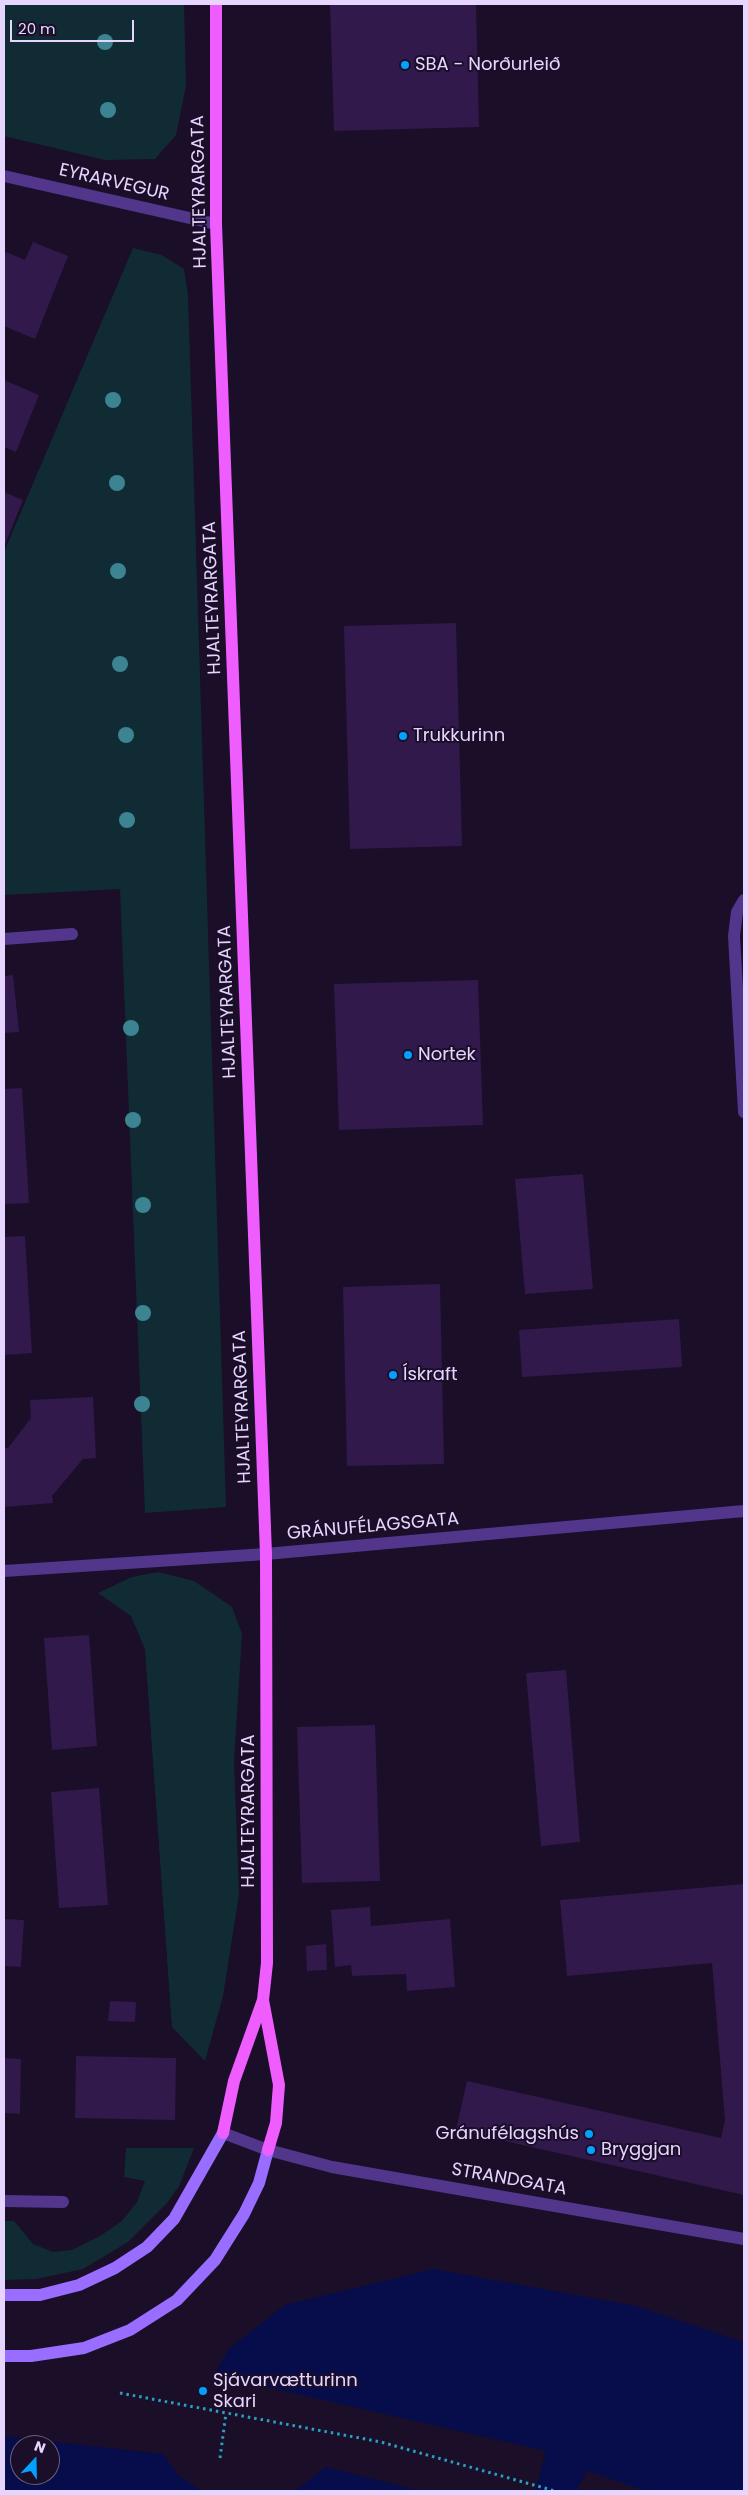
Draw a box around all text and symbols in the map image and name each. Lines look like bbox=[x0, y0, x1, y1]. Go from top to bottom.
scale bar bbox=[12, 10, 136, 42]
text: 20 m bbox=[18, 18, 56, 39]
place label: SBA - Norðurleið bbox=[415, 54, 560, 76]
marker: SBA - Norðurleið bbox=[399, 59, 411, 71]
street label: HJALTEYRARGATA bbox=[188, 115, 212, 269]
street label: EYRARVEGUR bbox=[57, 160, 171, 206]
street label: HJALTEYRARGATA bbox=[200, 521, 226, 675]
place label: Trukkurinn bbox=[413, 725, 505, 747]
marker: Trukkurinn bbox=[397, 730, 409, 742]
street label: HJALTEYRARGATA bbox=[215, 925, 241, 1079]
place label: Nortek bbox=[418, 1044, 476, 1066]
marker: Nortek bbox=[402, 1049, 414, 1061]
street label: HJALTEYRARGATA bbox=[230, 1330, 256, 1484]
place label: Ískraft bbox=[403, 1364, 457, 1386]
marker: Ískraft bbox=[387, 1369, 399, 1381]
street label: GRÁNUFÉLAGSGATA bbox=[286, 1509, 460, 1545]
street label: HJALTEYRARGATA bbox=[238, 1734, 260, 1888]
place label: Gránufélagshús bbox=[435, 2123, 579, 2145]
marker: Gránufélagshús bbox=[583, 2128, 595, 2140]
place label: Bryggjan bbox=[601, 2139, 681, 2161]
marker: Bryggjan bbox=[585, 2144, 597, 2156]
street label: STRANDGATA bbox=[450, 2159, 568, 2201]
place label: Sjávarvætturinn Skari bbox=[213, 2370, 358, 2412]
marker: Sjávarvætturinn Skari bbox=[197, 2385, 209, 2397]
north arrow bbox=[10, 2435, 60, 2485]
text: N bbox=[32, 2436, 49, 2458]

